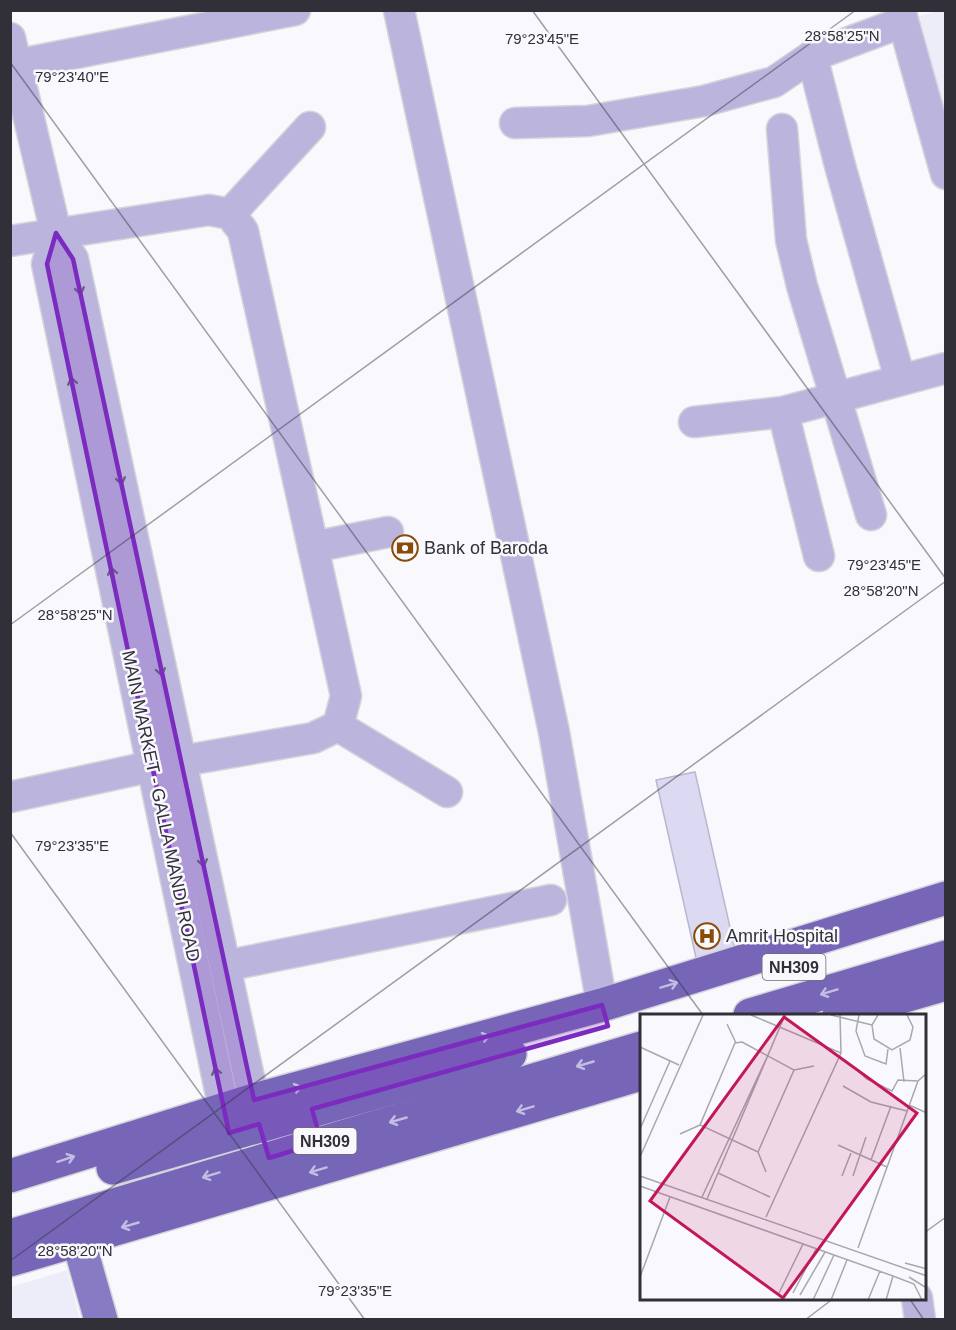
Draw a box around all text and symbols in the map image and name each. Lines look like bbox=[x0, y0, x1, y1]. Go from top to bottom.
text: 28°58'25"N bbox=[804, 27, 880, 44]
text: 79°23'45"E bbox=[505, 30, 579, 47]
text: 79°23'40"E bbox=[35, 68, 109, 85]
one-way arrow bbox=[74, 275, 85, 295]
one-way arrow bbox=[67, 376, 78, 396]
one-way arrow bbox=[114, 467, 126, 486]
bank icon: Bank of Baroda bbox=[390, 533, 420, 563]
place label: Bank of Baroda bbox=[424, 538, 549, 558]
text: 79°23'45"E bbox=[847, 556, 921, 573]
one-way arrow bbox=[107, 567, 118, 587]
text: 28°58'20"N bbox=[843, 582, 919, 599]
text: 28°58'25"N bbox=[37, 606, 113, 623]
street label: MAIN MARKET - GALLA MANDI ROAD bbox=[118, 649, 204, 963]
one-way arrow bbox=[155, 657, 166, 676]
text: 79°23'35"E bbox=[35, 837, 109, 854]
one-way arrow bbox=[197, 847, 208, 867]
hospital icon: Amrit Hospital bbox=[692, 921, 722, 951]
place label: Amrit Hospital bbox=[726, 926, 838, 946]
road number: NH309 bbox=[762, 954, 826, 980]
one-way arrow bbox=[659, 978, 678, 989]
one-way arrow bbox=[820, 987, 839, 998]
inset map bbox=[640, 1014, 926, 1300]
one-way arrow bbox=[471, 1032, 490, 1043]
one-way arrow bbox=[576, 1059, 595, 1070]
one-way arrow bbox=[211, 1066, 222, 1086]
one-way arrow bbox=[283, 1083, 302, 1094]
one-way arrow bbox=[515, 1104, 534, 1115]
one-way arrow bbox=[389, 1115, 408, 1126]
road number: NH309 bbox=[294, 1128, 356, 1154]
one-way arrow bbox=[56, 1153, 75, 1164]
one-way arrow bbox=[308, 1165, 327, 1176]
one-way arrow bbox=[202, 1170, 221, 1181]
one-way arrow bbox=[121, 1219, 140, 1231]
text: 28°58'20"N bbox=[37, 1242, 113, 1259]
text: 79°23'35"E bbox=[318, 1282, 392, 1299]

